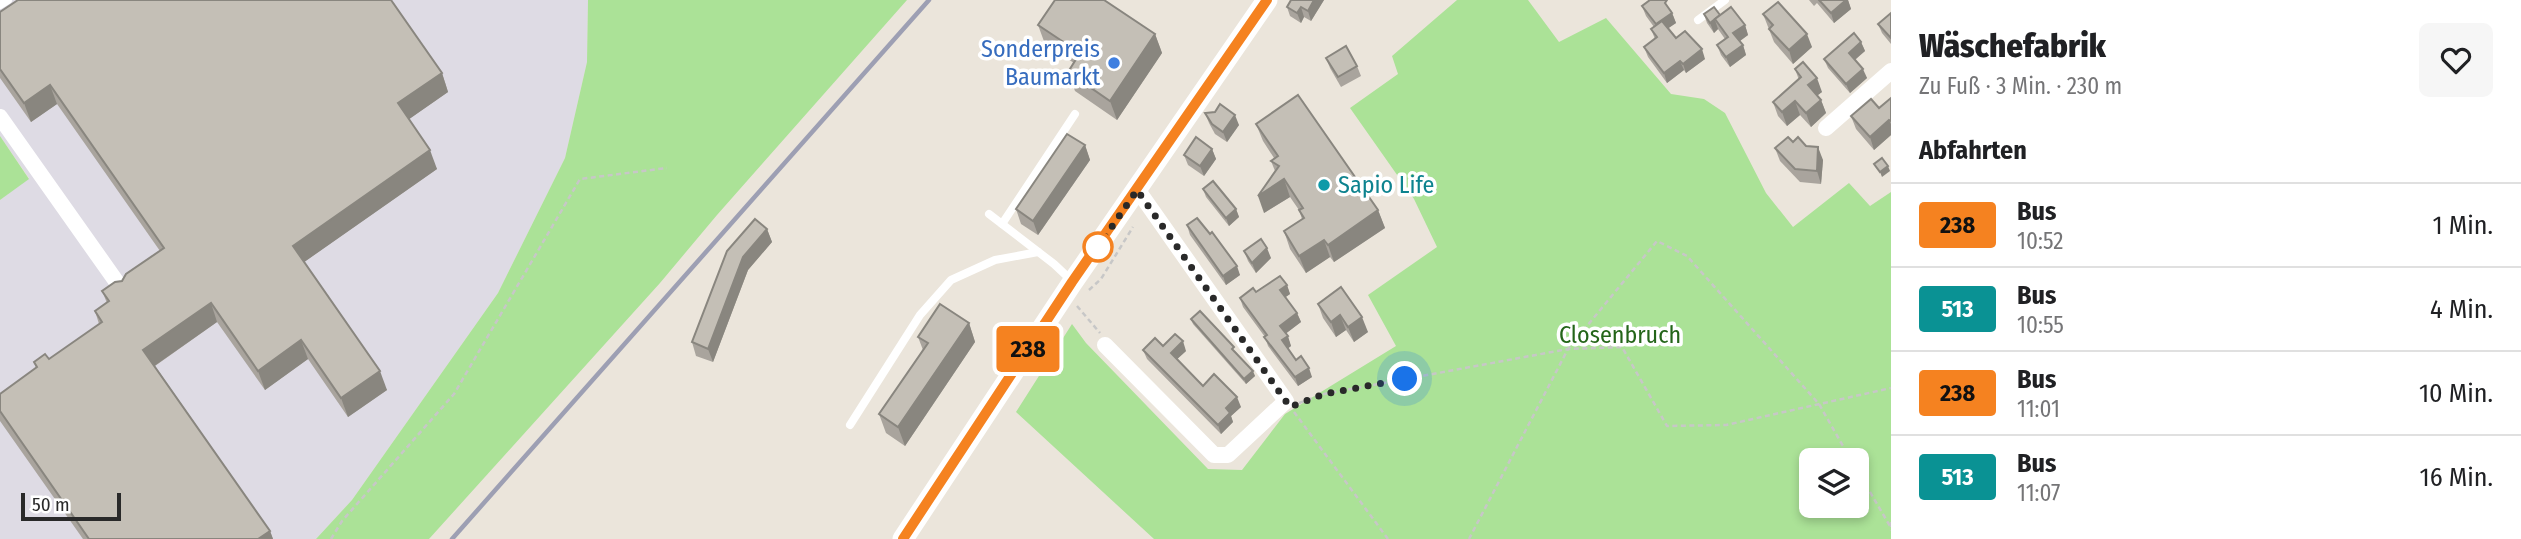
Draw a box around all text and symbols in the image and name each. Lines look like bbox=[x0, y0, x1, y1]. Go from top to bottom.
button: heart bbox=[2419, 23, 2493, 97]
text: Wäschefabrik bbox=[1919, 26, 2106, 66]
place label: Sonderpreis Baumarkt bbox=[981, 35, 1100, 91]
marker: Sonderpreis Baumarkt bbox=[1106, 55, 1122, 71]
text: Zu Fuß · 3 Min. · 230 m bbox=[1919, 72, 2122, 100]
text: Abfahrten bbox=[1919, 135, 2027, 166]
place label: Sapio Life bbox=[1338, 171, 1434, 199]
marker: Sapio Life bbox=[1316, 177, 1332, 193]
text: Bus bbox=[2017, 196, 2056, 227]
text: 1 Min. bbox=[2432, 210, 2493, 241]
text: 238 bbox=[1940, 211, 1975, 239]
text: 10:52 bbox=[2017, 227, 2063, 255]
unlabelled marker bbox=[1083, 232, 1113, 262]
text: Bus bbox=[2017, 280, 2056, 311]
text: 4 Min. bbox=[2430, 294, 2493, 325]
text: 513 bbox=[1942, 295, 1974, 323]
text: 10:55 bbox=[2017, 311, 2064, 339]
park label: Closenbruch bbox=[1559, 321, 1681, 349]
line badge: 238 bbox=[988, 326, 1068, 372]
text: 238 bbox=[1010, 335, 1046, 363]
your location bbox=[1387, 361, 1422, 396]
text: Bus bbox=[2017, 364, 2056, 395]
text: 10 Min. bbox=[2419, 378, 2493, 409]
text: 238 bbox=[1940, 379, 1975, 407]
text: 11:01 bbox=[2017, 395, 2060, 423]
map controls bbox=[1799, 448, 1869, 518]
button: layers bbox=[1799, 448, 1869, 518]
text: Bus bbox=[2017, 448, 2056, 479]
text: 16 Min. bbox=[2420, 462, 2493, 493]
text: 513 bbox=[1942, 463, 1974, 491]
text: 11:07 bbox=[2017, 479, 2060, 507]
scale bar bbox=[21, 490, 121, 522]
text: 50 m bbox=[32, 493, 70, 516]

